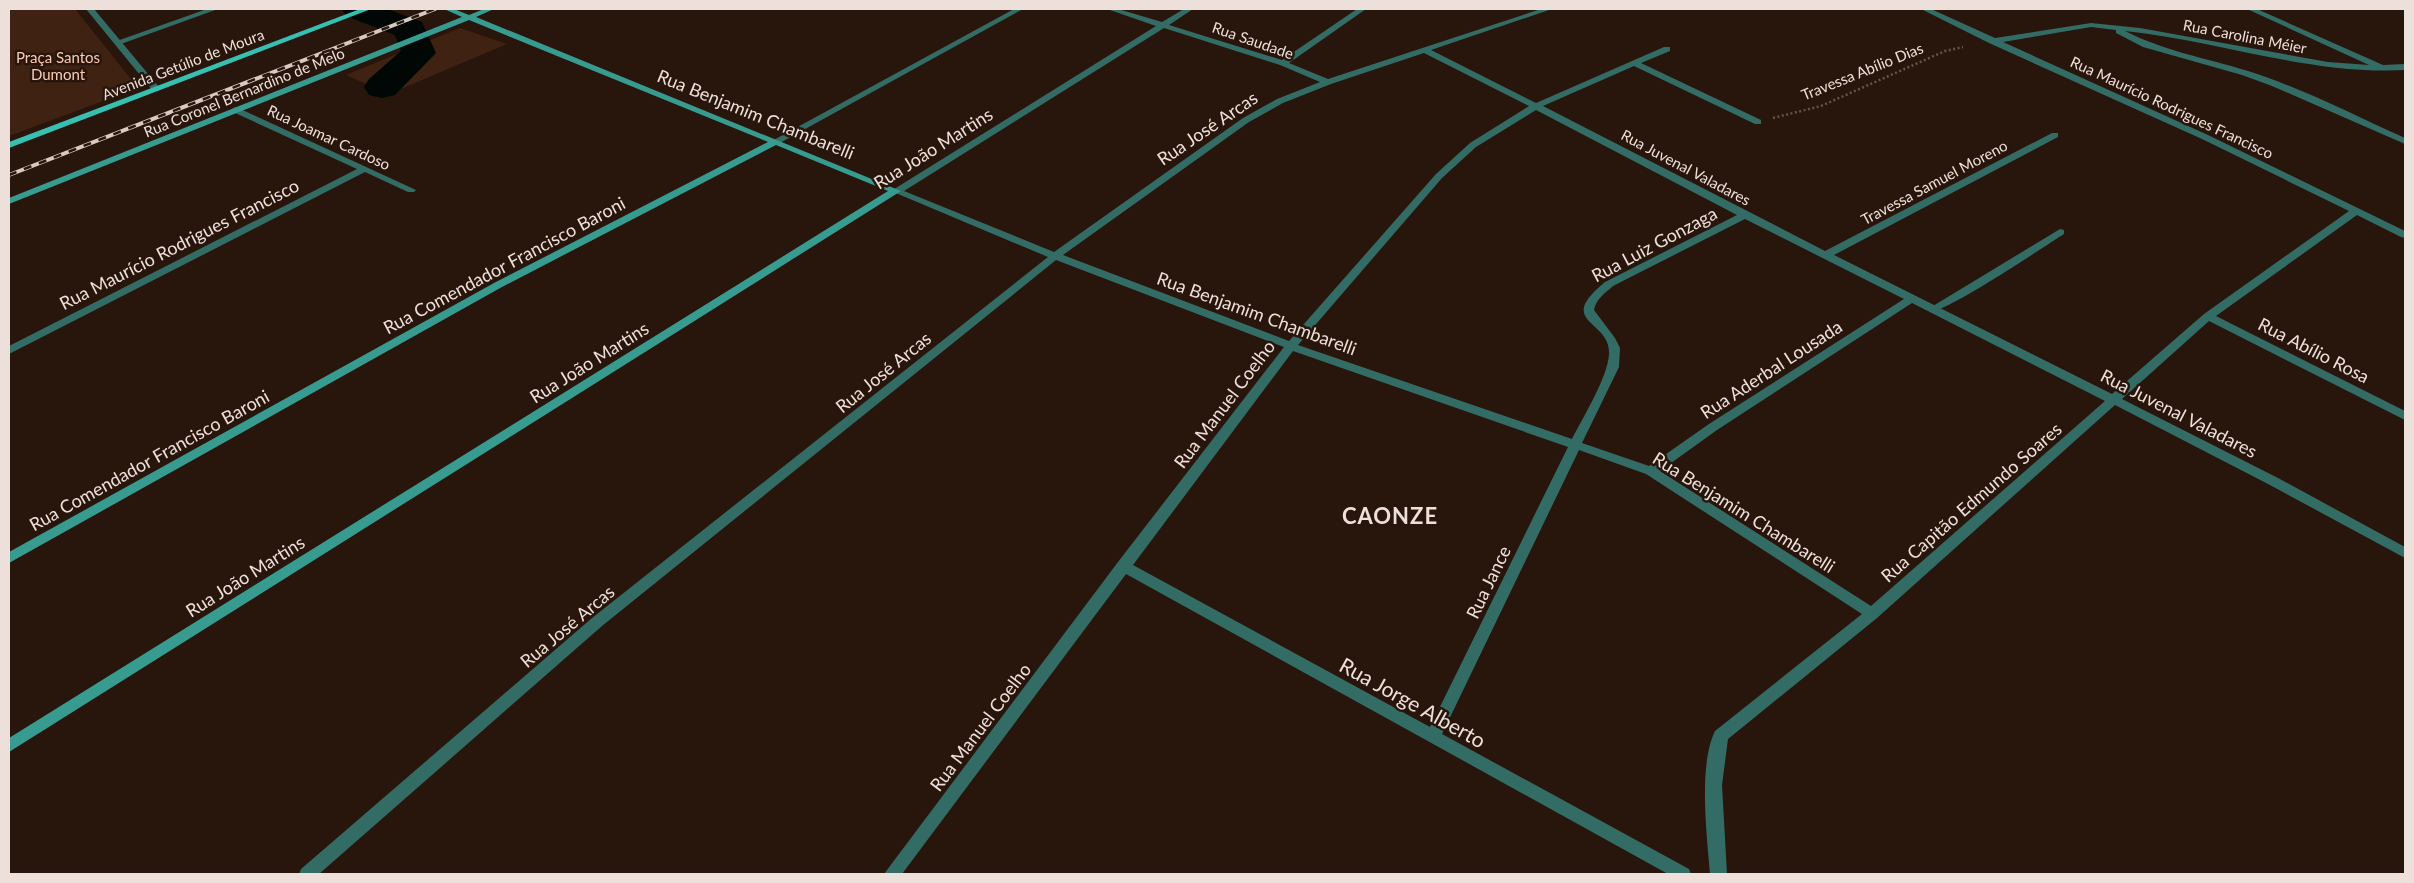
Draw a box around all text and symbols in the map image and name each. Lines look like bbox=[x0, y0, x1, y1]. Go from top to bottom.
street label: Rua Carolina Méier bbox=[2182, 15, 2309, 57]
street label: Rua Saudade bbox=[1210, 18, 1296, 62]
street label: Avenida Getúlio de Moura bbox=[99, 25, 267, 103]
street label: Travessa Abílio Dias bbox=[1798, 38, 1926, 104]
street label: Rua Coronel Bernardino de Melo bbox=[141, 43, 347, 141]
park label: Praça Santos Dumont bbox=[16, 48, 100, 83]
street label: Rua Maurício Rodrigues Francisco bbox=[2068, 52, 2276, 162]
street label: Rua Benjamim Chambarelli bbox=[654, 64, 858, 164]
street label: Rua José Arcas bbox=[1153, 86, 1262, 170]
street label: Rua Joamar Cardoso bbox=[265, 101, 393, 173]
street label: Rua João Martins bbox=[869, 103, 997, 193]
street label: Rua Juvenal Valadares bbox=[1618, 125, 1754, 209]
street label: Travessa Samuel Moreno bbox=[1858, 136, 2010, 228]
street label: Rua Maurício Rodrigues Francisco bbox=[56, 174, 302, 314]
street label: Rua Comendador Francisco Baroni bbox=[379, 192, 629, 338]
street label: Rua Luiz Gonzaga bbox=[1587, 202, 1721, 286]
street label: Rua Benjamim Chambarelli bbox=[1154, 267, 1360, 359]
street label: Rua Abílio Rosa bbox=[2255, 313, 2373, 387]
street label: Rua Aderbal Lousada bbox=[1696, 315, 1846, 423]
street label: Rua João Martins bbox=[525, 317, 653, 407]
street label: Rua José Arcas bbox=[831, 327, 935, 417]
street label: Rua Manuel Coelho bbox=[1169, 336, 1279, 472]
street label: Rua Juvenal Valadares bbox=[2097, 364, 2261, 462]
street label: Rua Comendador Francisco Baroni bbox=[25, 385, 273, 535]
street label: Rua Capitão Edmundo Soares bbox=[1876, 417, 2066, 587]
street label: Rua Benjamim Chambarelli bbox=[1649, 447, 1839, 577]
district label: CAONZE bbox=[1342, 502, 1438, 529]
street label: Rua João Martins bbox=[181, 531, 309, 621]
street label: Rua Jance bbox=[1461, 542, 1515, 622]
street label: Rua José Arcas bbox=[515, 580, 619, 672]
street label: Rua Jorge Alberto bbox=[1336, 652, 1490, 752]
street label: Rua Manuel Coelho bbox=[925, 659, 1035, 795]

